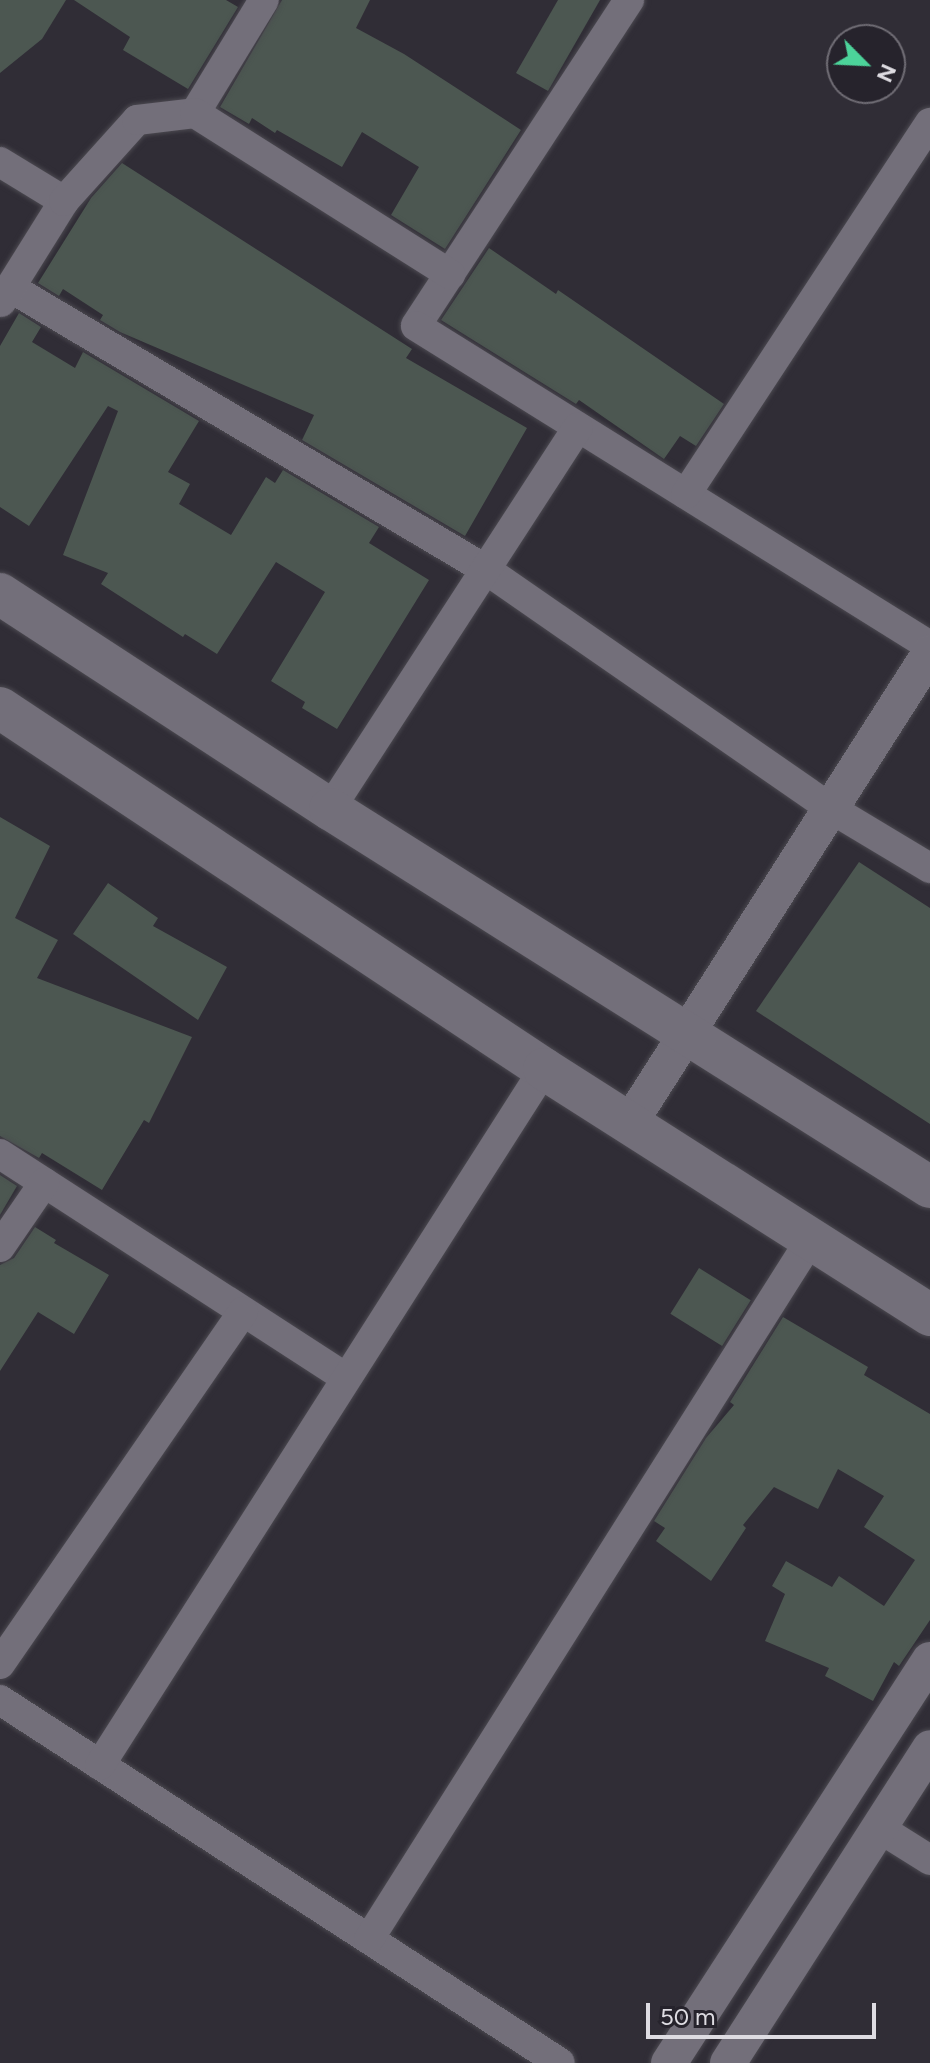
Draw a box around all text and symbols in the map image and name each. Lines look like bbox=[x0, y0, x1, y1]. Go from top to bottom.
north arrow bbox=[826, 24, 906, 104]
text: N bbox=[871, 60, 902, 86]
scale bar bbox=[650, 1987, 880, 2037]
text: 50 m bbox=[660, 2002, 716, 2031]

